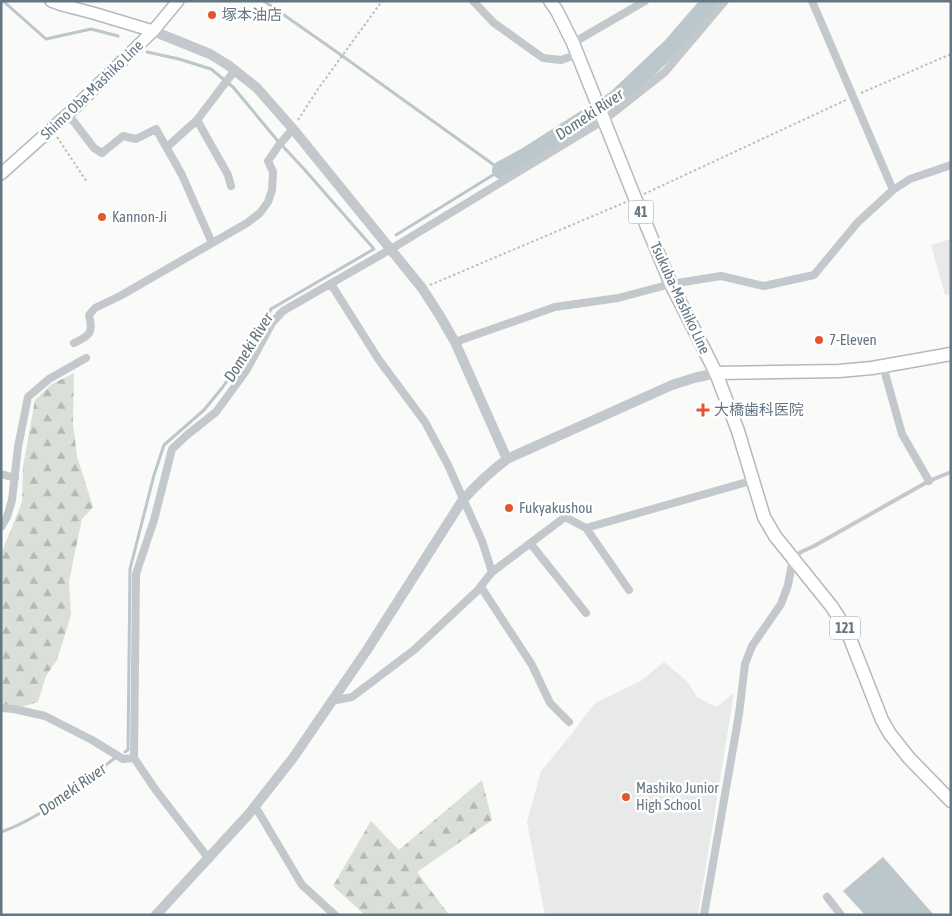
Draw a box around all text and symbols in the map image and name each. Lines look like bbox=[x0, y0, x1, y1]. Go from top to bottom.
place label: 塚本油店 bbox=[222, 6, 282, 23]
marker: 塚本油店 bbox=[206, 9, 218, 21]
street label: Shimo Oba-Mashiko Line bbox=[37, 36, 146, 143]
water label: Domeki River bbox=[552, 84, 627, 143]
road number: 41 bbox=[628, 200, 654, 223]
place label: Kannon-Ji bbox=[112, 208, 167, 225]
marker: Kannon-Ji bbox=[96, 211, 108, 223]
street label: Tsukuba-Mashiko Line bbox=[647, 239, 714, 357]
water label: Domeki River bbox=[220, 308, 277, 385]
place label: 7-Eleven bbox=[829, 331, 877, 348]
marker: 7-Eleven bbox=[813, 334, 825, 346]
place label: 大橋歯科医院 bbox=[714, 401, 804, 418]
marker: 大橋歯科医院 bbox=[696, 403, 710, 417]
place label: Fukyakushou bbox=[519, 499, 592, 516]
marker: Fukyakushou bbox=[503, 502, 515, 514]
road number: 121 bbox=[830, 616, 860, 640]
water label: Domeki River bbox=[35, 759, 110, 819]
place label: Mashiko Junior High School bbox=[636, 779, 719, 813]
marker: Mashiko Junior High School bbox=[620, 791, 632, 803]

